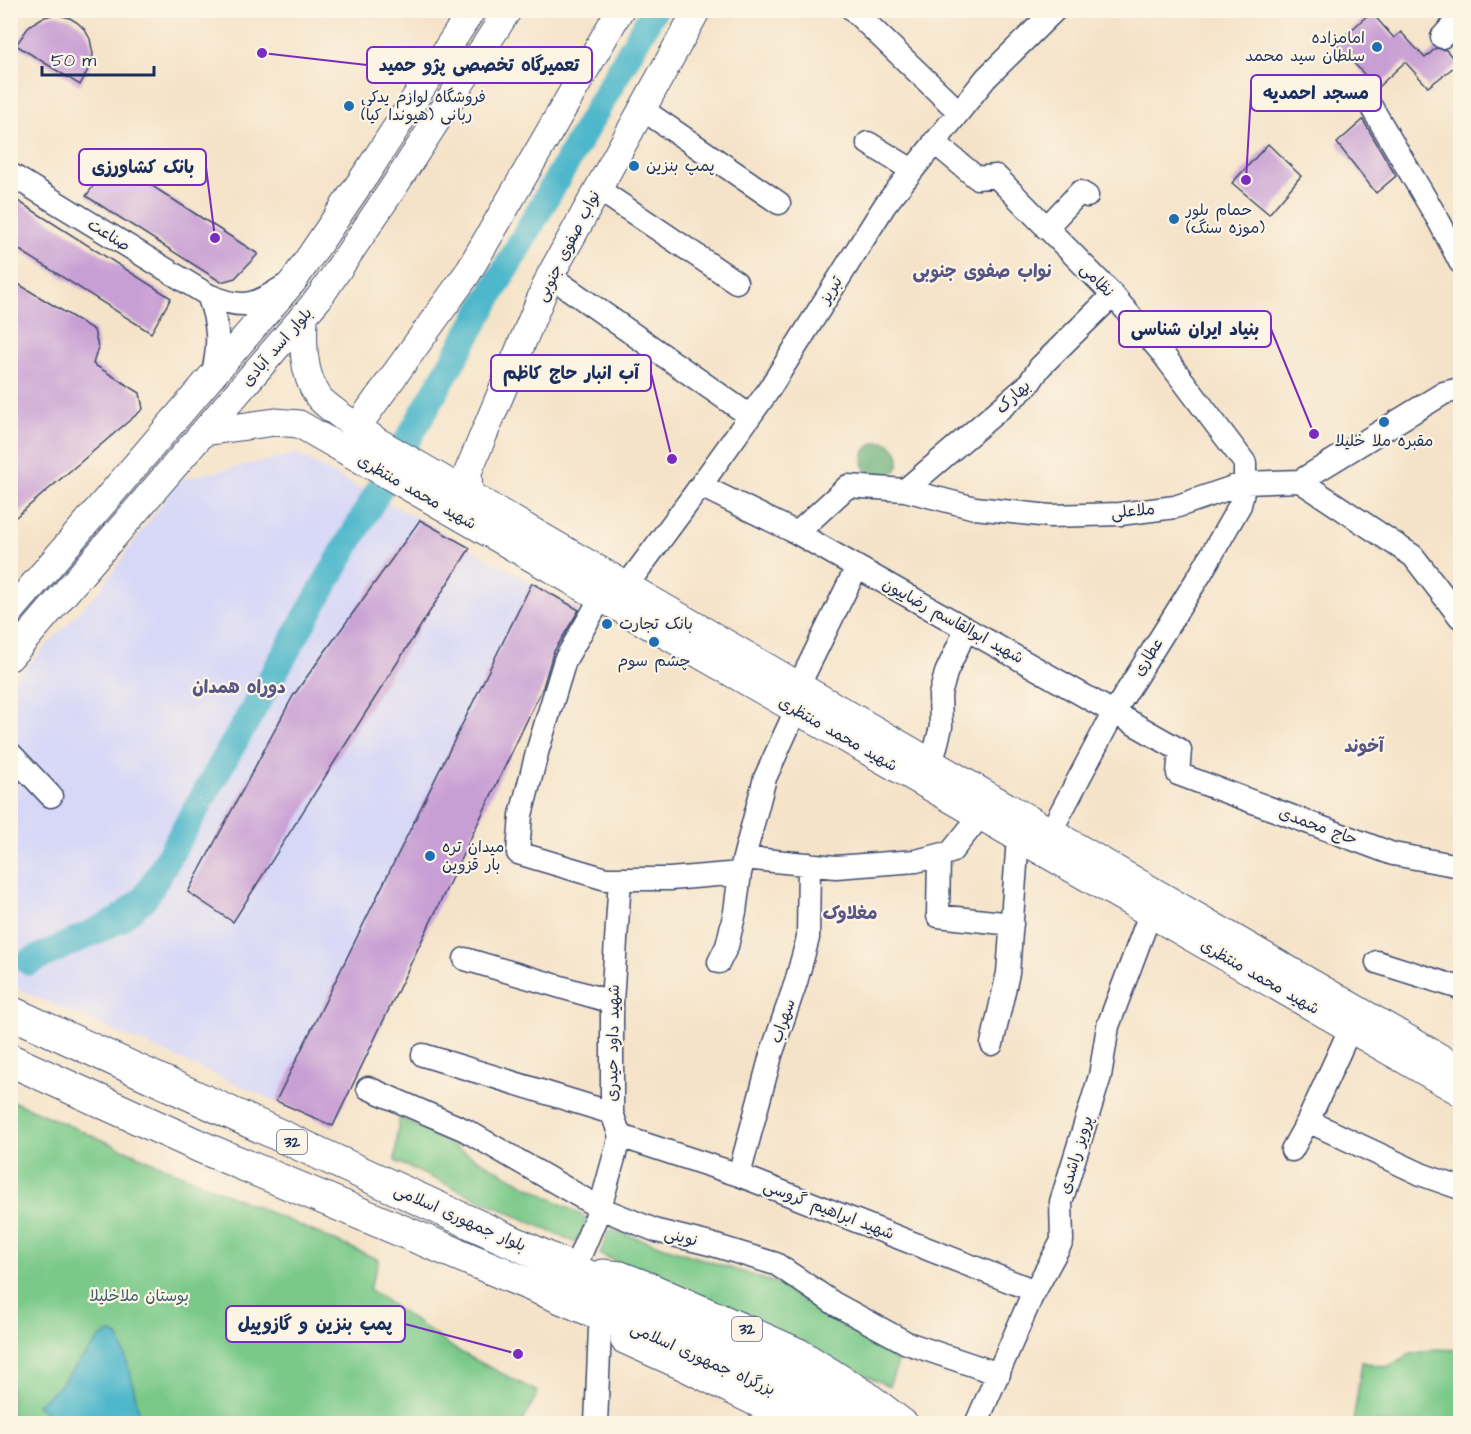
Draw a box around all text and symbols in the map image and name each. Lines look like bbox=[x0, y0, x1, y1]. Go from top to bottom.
place label: امامزاده سلطان سید محمد bbox=[1245, 27, 1365, 67]
scale bar bbox=[42, 39, 154, 77]
marker: امامزاده سلطان سید محمد bbox=[1370, 40, 1384, 54]
callout: تعمیرگاه تخصصی پژو حمید bbox=[367, 47, 592, 83]
text: 50 m bbox=[51, 48, 96, 73]
text: تعمیرگاه تخصصی پژو حمید bbox=[379, 53, 580, 78]
callout: مسجد احمدیه bbox=[1251, 75, 1381, 111]
text: مسجد احمدیه bbox=[1263, 81, 1369, 106]
place label: فروشگاه لوازم یدکی ربانی (هیوندا کیا) bbox=[361, 86, 486, 126]
marker: فروشگاه لوازم یدکی ربانی (هیوندا کیا) bbox=[342, 99, 356, 113]
callout: بانک کشاورزی bbox=[79, 149, 206, 185]
text: بانک کشاورزی bbox=[92, 155, 194, 180]
place label: پمپ بنزین bbox=[646, 155, 715, 177]
marker: پمپ بنزین bbox=[627, 159, 641, 173]
street label: نواب صفوی جنوبی bbox=[531, 187, 605, 305]
place label: حمام بلور (موزه سنگ) bbox=[1184, 199, 1265, 239]
marker: حمام بلور (موزه سنگ) bbox=[1167, 212, 1181, 226]
street label: صناعت bbox=[83, 213, 135, 257]
street label: نظامی bbox=[1075, 258, 1119, 302]
district label: نواب صفوی جنوبی bbox=[912, 259, 1052, 284]
street label: تبریز bbox=[813, 272, 848, 310]
street label: بلوار اسد آبادی bbox=[237, 303, 317, 391]
callout: بنیاد ایران شناسی bbox=[1119, 311, 1271, 347]
text: بنیاد ایران شناسی bbox=[1131, 317, 1259, 342]
callout: آب انبار حاج کاظم bbox=[491, 355, 651, 391]
text: آب انبار حاج کاظم bbox=[503, 361, 640, 387]
street label: بهارک bbox=[991, 375, 1035, 419]
marker: مقبره ملا خلیلا bbox=[1377, 415, 1391, 429]
place label: مقبره ملا خلیلا bbox=[1335, 430, 1433, 452]
street label: شهید محمد منتظری bbox=[354, 449, 480, 535]
street label: ملاعلی bbox=[1110, 498, 1156, 524]
street label: شهید ابوالقاسم رضاییون bbox=[878, 573, 1028, 670]
place label: بانک تجارت bbox=[619, 613, 693, 635]
marker: بانک تجارت bbox=[600, 617, 614, 631]
street label: عطاری bbox=[1128, 633, 1168, 681]
marker: چشم سوم bbox=[647, 635, 661, 649]
place label: چشم سوم bbox=[617, 650, 691, 673]
district label: دوراه همدان bbox=[192, 675, 286, 700]
street label: شهید محمد منتظری bbox=[775, 691, 901, 777]
district label: آخوند bbox=[1344, 734, 1385, 759]
street label: حاج محمدی bbox=[1276, 802, 1360, 850]
place label: میدان تره بار قزوین bbox=[442, 836, 504, 876]
marker: میدان تره بار قزوین bbox=[423, 849, 437, 863]
district label: مغلاوک bbox=[823, 901, 877, 926]
street label: شهید محمد منتظری bbox=[1197, 934, 1323, 1020]
street label: شهید داود حیدری bbox=[601, 984, 625, 1102]
street label: سهراب bbox=[765, 996, 801, 1046]
street label: پرویز راشدی bbox=[1054, 1113, 1098, 1197]
road number: 32 bbox=[277, 1130, 307, 1154]
street label: شهید ابراهیم گروسی bbox=[760, 1175, 898, 1246]
street label: بلوار جمهوری اسلامی bbox=[391, 1179, 529, 1257]
street label: نوینی bbox=[662, 1222, 700, 1252]
park label: بوستان ملاخلیلا bbox=[89, 1285, 189, 1307]
callout: پمپ بنزین و گازوپیل bbox=[226, 1306, 405, 1342]
text: پمپ بنزین و گازوپیل bbox=[238, 1312, 393, 1337]
street label: بزرگراه جمهوری اسلامی bbox=[627, 1317, 779, 1401]
road number: 32 bbox=[732, 1317, 762, 1341]

